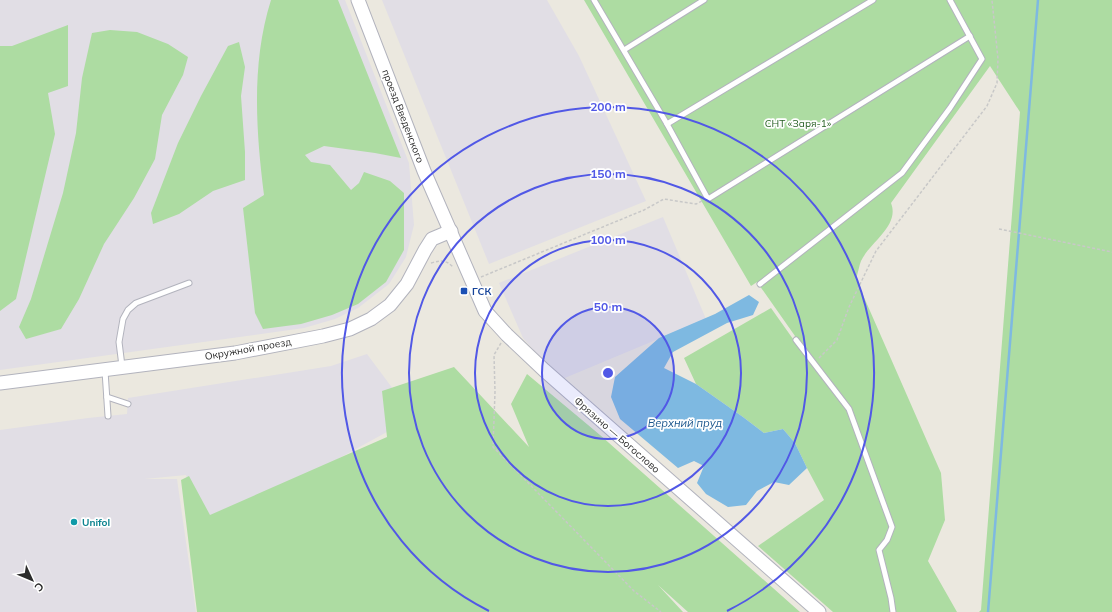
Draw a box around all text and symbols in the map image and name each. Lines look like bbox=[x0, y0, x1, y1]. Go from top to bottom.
street label: проезд Введенского bbox=[379, 67, 427, 165]
text: 200 m bbox=[590, 99, 626, 114]
park label: СНТ «Заря-1» bbox=[765, 117, 832, 130]
text: 150 m bbox=[590, 166, 626, 181]
text: 100 m bbox=[590, 232, 626, 247]
place label: ГСК bbox=[472, 285, 491, 298]
marker: ГСК bbox=[459, 286, 469, 296]
text: 50 m bbox=[594, 299, 622, 314]
street label: Окружной проезд bbox=[204, 335, 292, 363]
centre of rings bbox=[601, 366, 615, 380]
street label: Фрязино — Богослово bbox=[571, 394, 663, 476]
water label: Верхний пруд bbox=[648, 416, 723, 430]
place label: Unifol bbox=[82, 516, 110, 529]
marker: Unifol bbox=[69, 517, 79, 527]
north arrow bbox=[12, 560, 52, 600]
text: С bbox=[31, 579, 47, 595]

